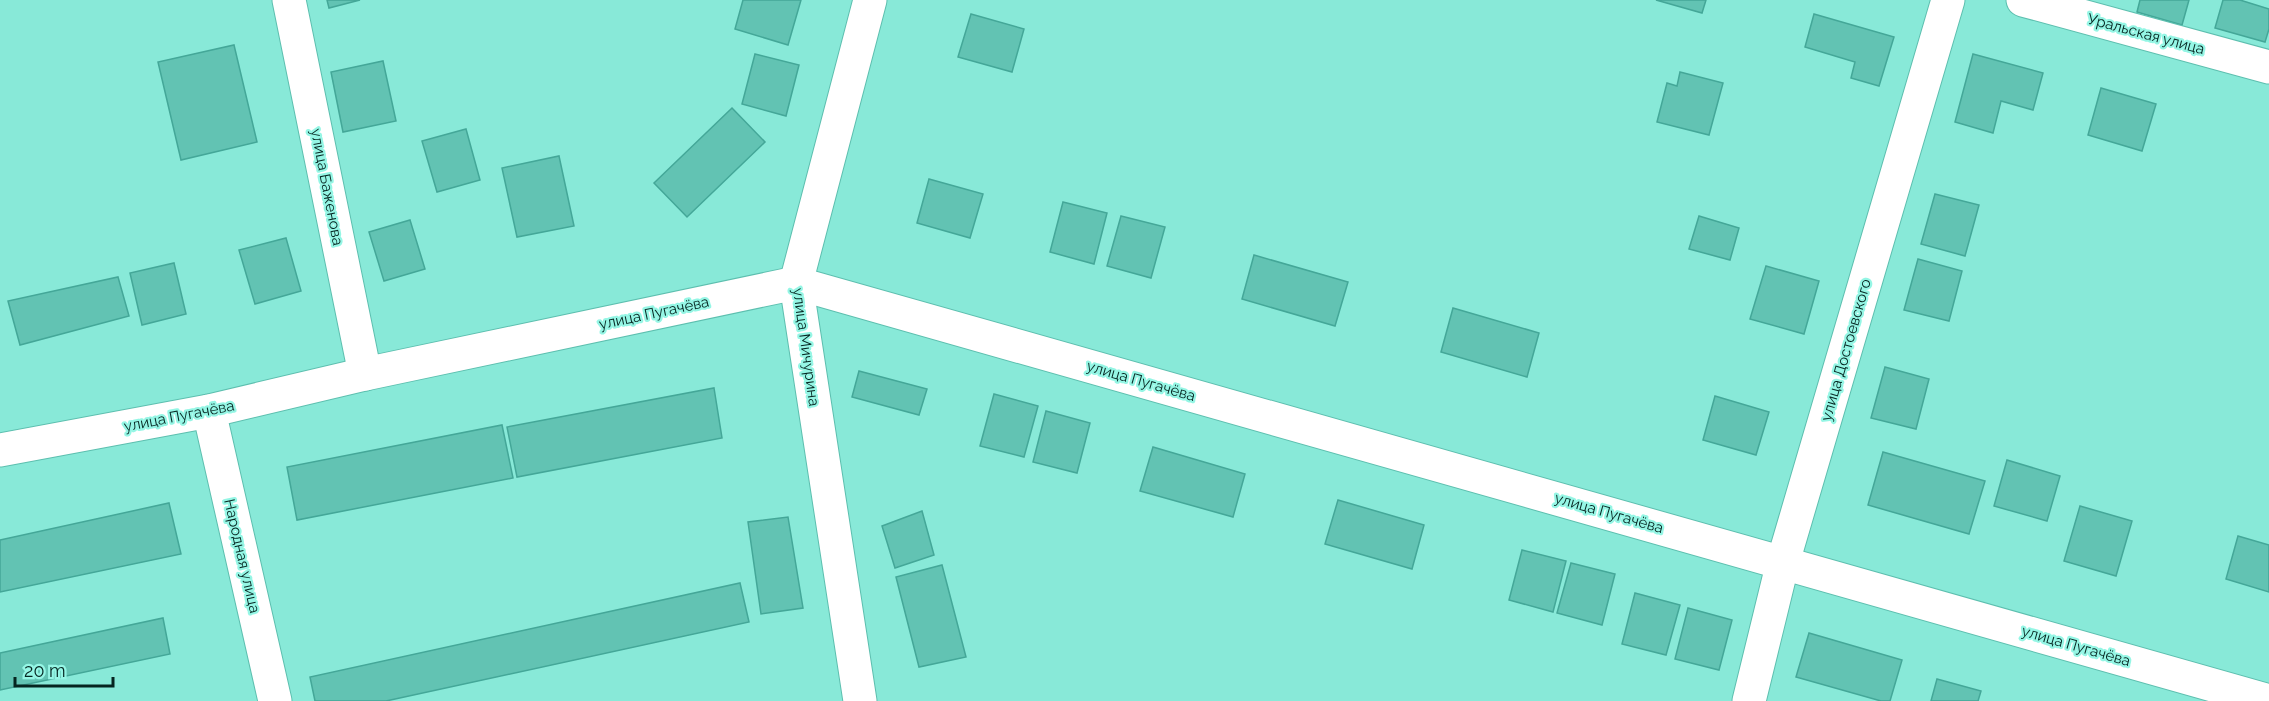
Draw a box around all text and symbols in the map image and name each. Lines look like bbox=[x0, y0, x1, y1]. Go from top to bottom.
street label: Уральская улица bbox=[2086, 10, 2206, 58]
street label: улица Баженова bbox=[307, 127, 347, 247]
street label: улица Достоевского bbox=[1817, 277, 1875, 423]
street label: улица Мичурина bbox=[789, 287, 823, 407]
street label: улица Пугачёва bbox=[597, 293, 711, 333]
street label: улица Пугачёва bbox=[1085, 357, 1197, 405]
street label: улица Пугачёва bbox=[122, 396, 236, 436]
street label: улица Пугачёва bbox=[1553, 489, 1665, 537]
street label: Народная улица bbox=[220, 497, 264, 615]
street label: улица Пугачёва bbox=[2020, 622, 2132, 670]
scale bar bbox=[15, 650, 112, 688]
text: 20 m bbox=[24, 660, 66, 681]

